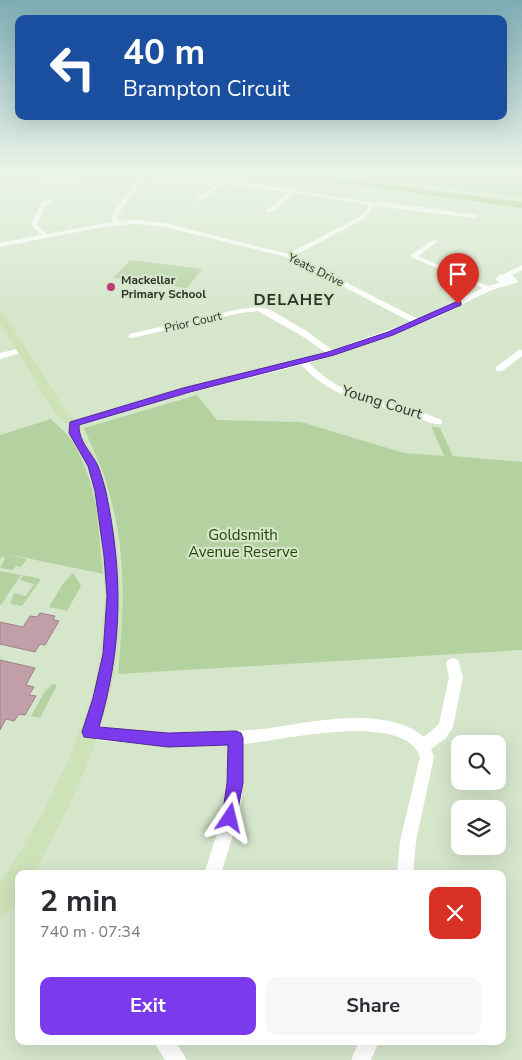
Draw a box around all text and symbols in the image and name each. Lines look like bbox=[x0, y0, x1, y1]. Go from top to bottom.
text: 40 m bbox=[123, 29, 205, 76]
icon: left bbox=[40, 35, 105, 100]
text: Brampton Circuit bbox=[123, 74, 290, 104]
street label: Yeats Drive bbox=[284, 249, 347, 290]
pin bbox=[437, 253, 479, 304]
icon: arrive bbox=[444, 260, 472, 288]
place label: Mackellar Primary School bbox=[121, 272, 206, 302]
marker: Mackellar Primary School bbox=[105, 281, 117, 293]
district label: DELAHEY bbox=[253, 289, 335, 311]
street label: Prior Court bbox=[163, 307, 224, 336]
street label: Young Court bbox=[338, 380, 425, 424]
park label: Goldsmith Avenue Reserve bbox=[188, 525, 298, 562]
map controls bbox=[451, 735, 506, 855]
button: search bbox=[451, 735, 506, 790]
position arrow bbox=[203, 791, 255, 843]
button: layers bbox=[451, 800, 506, 855]
text: 2 min bbox=[40, 881, 118, 922]
button: close bbox=[429, 887, 481, 939]
text: 740 m · 07:34 bbox=[40, 921, 141, 943]
button: Exit bbox=[40, 977, 256, 1035]
button: Share bbox=[266, 977, 481, 1035]

